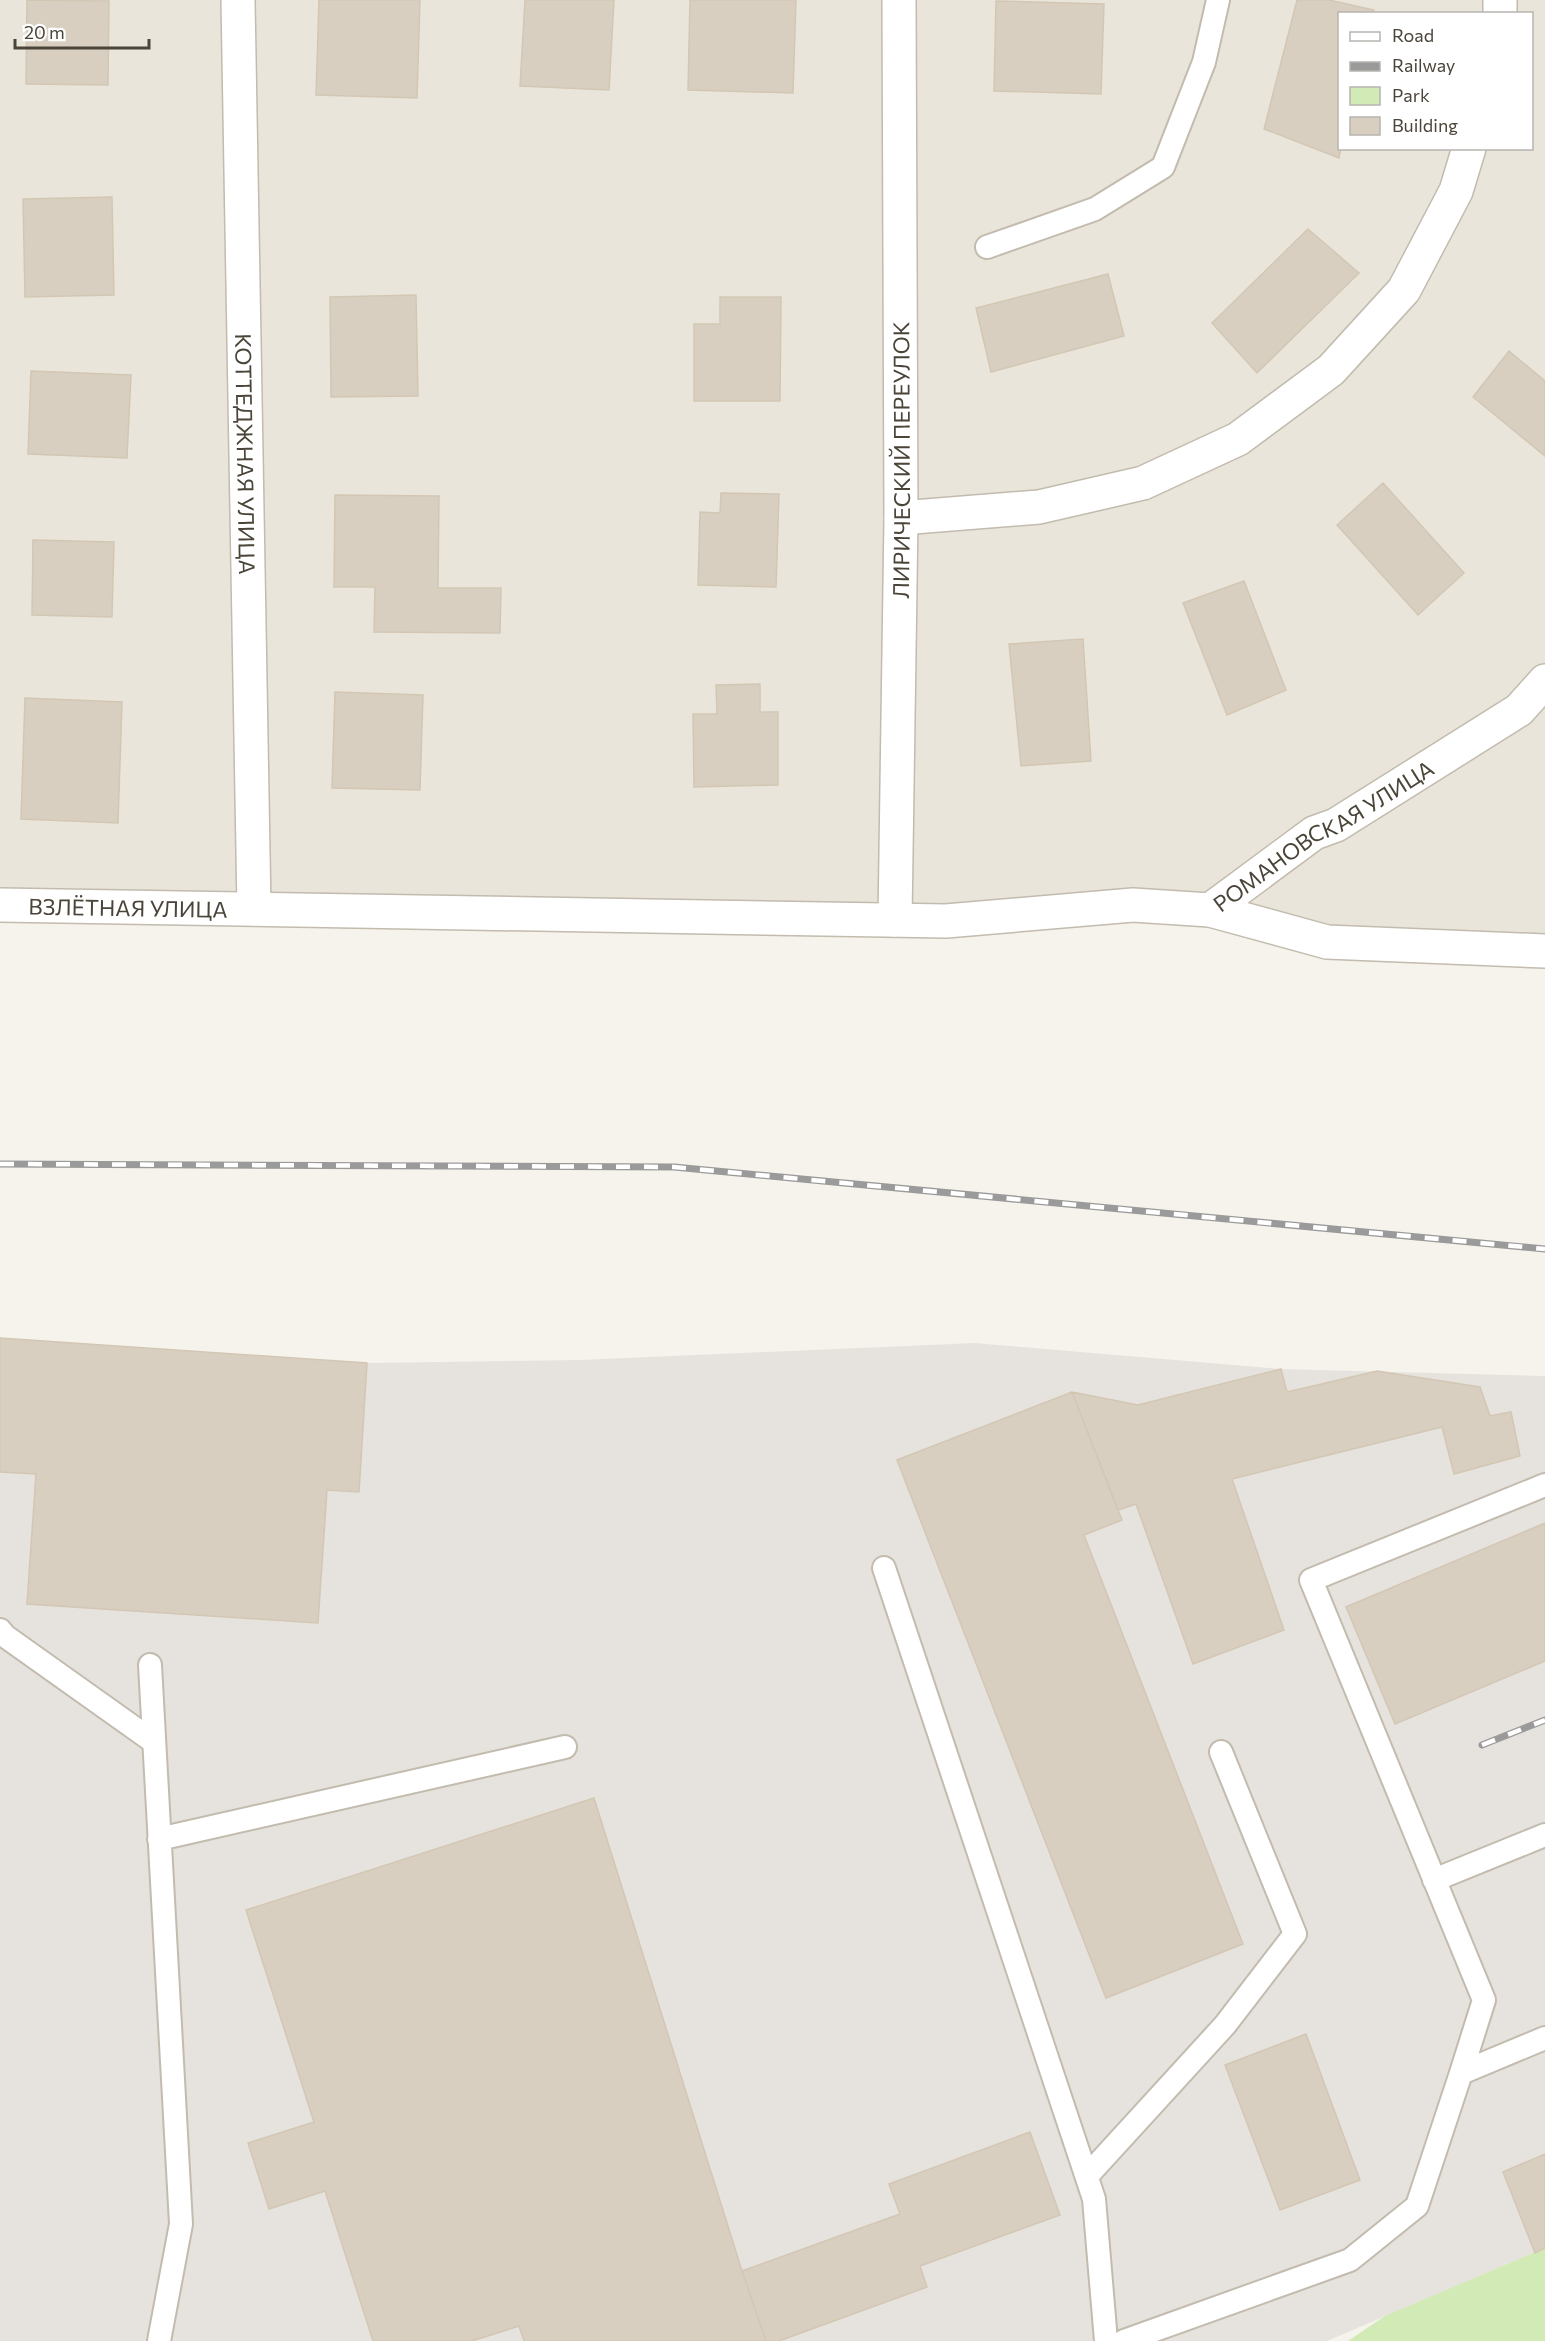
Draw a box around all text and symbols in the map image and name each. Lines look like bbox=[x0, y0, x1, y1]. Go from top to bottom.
scale bar bbox=[15, 12, 148, 50]
legend bbox=[1338, 12, 1533, 150]
text: 20 m bbox=[24, 21, 65, 43]
text: Road bbox=[1392, 24, 1434, 46]
text: Railway bbox=[1392, 54, 1455, 76]
text: Park bbox=[1392, 84, 1430, 106]
text: Building bbox=[1392, 114, 1458, 136]
street label: ЛИРИЧЕСКИЙ ПЕРЕУЛОК bbox=[886, 321, 915, 599]
street label: КОТТЕДЖНАЯ УЛИЦА bbox=[230, 333, 262, 575]
street label: РОМАНОВСКАЯ УЛИЦА bbox=[1207, 754, 1438, 917]
street label: ВЗЛЁТНАЯ УЛИЦА bbox=[28, 892, 228, 922]

